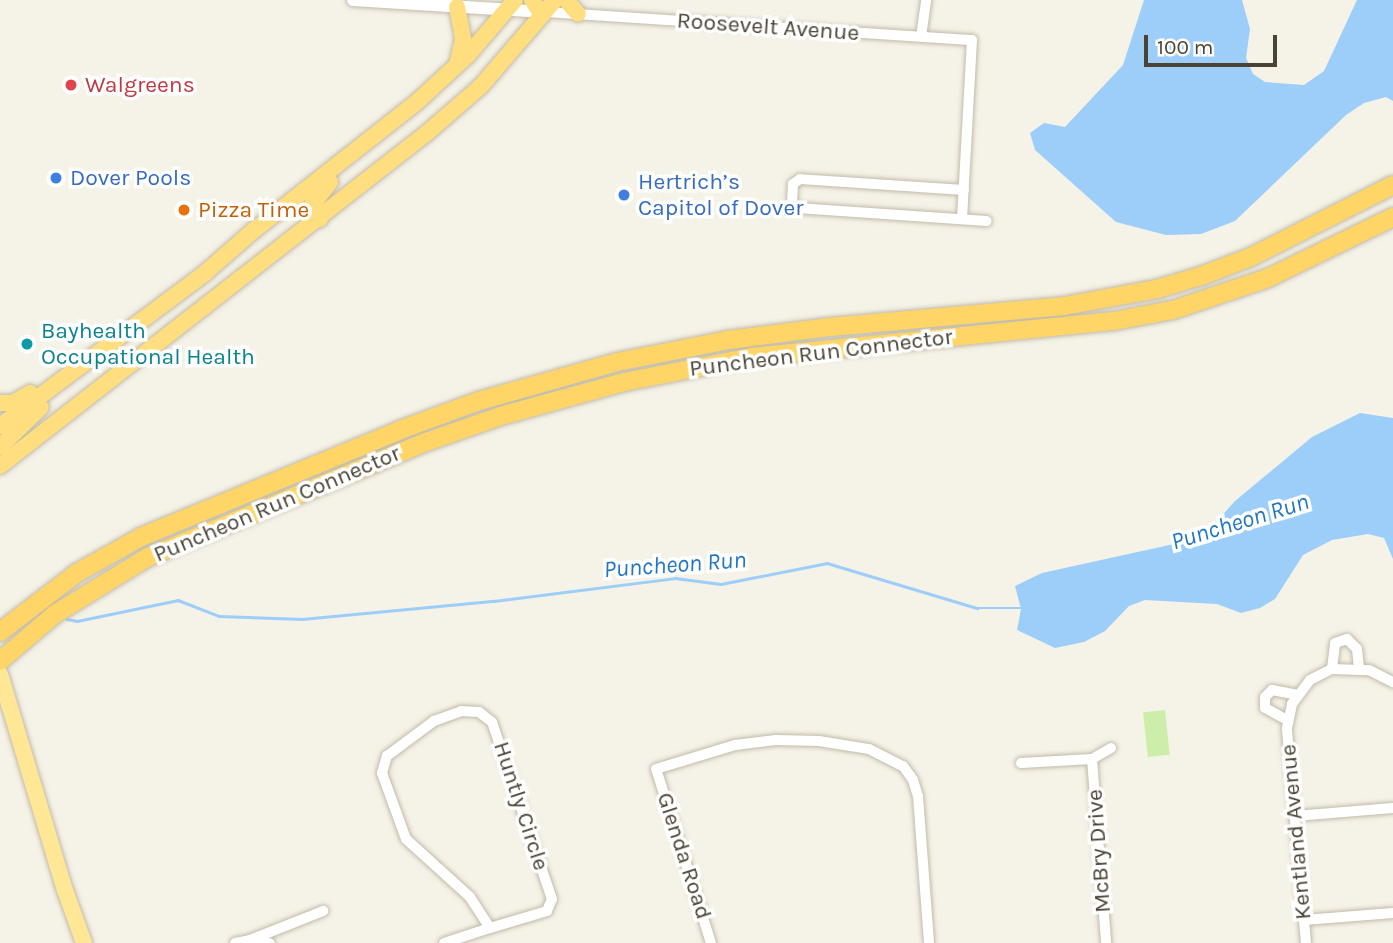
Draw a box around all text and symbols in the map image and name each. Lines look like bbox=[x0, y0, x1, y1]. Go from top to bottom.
street label: Roosevelt Avenue bbox=[676, 7, 860, 47]
scale bar bbox=[1148, 21, 1281, 65]
text: 100 m bbox=[1157, 35, 1214, 59]
place label: Walgreens bbox=[85, 71, 195, 99]
marker: Walgreens bbox=[63, 77, 79, 93]
place label: Dover Pools bbox=[70, 164, 191, 192]
place label: Hertrich’s Capitol of Dover bbox=[638, 168, 804, 222]
marker: Dover Pools bbox=[48, 170, 64, 186]
marker: Hertrich’s Capitol of Dover bbox=[616, 187, 632, 203]
place label: Pizza Time bbox=[198, 196, 309, 224]
marker: Pizza Time bbox=[176, 202, 192, 218]
place label: Bayhealth Occupational Health bbox=[41, 317, 255, 371]
street label: Puncheon Run Connector bbox=[688, 323, 954, 383]
marker: Bayhealth Occupational Health bbox=[19, 336, 35, 352]
street label: Puncheon Run Connector bbox=[150, 440, 404, 568]
water label: Puncheon Run bbox=[1168, 487, 1312, 557]
water label: Puncheon Run bbox=[603, 546, 747, 584]
street label: Huntly Circle bbox=[487, 738, 555, 874]
street label: Kentland Avenue bbox=[1275, 743, 1317, 921]
street label: McBry Drive bbox=[1081, 788, 1117, 914]
street label: Glenda Road bbox=[651, 789, 717, 923]

